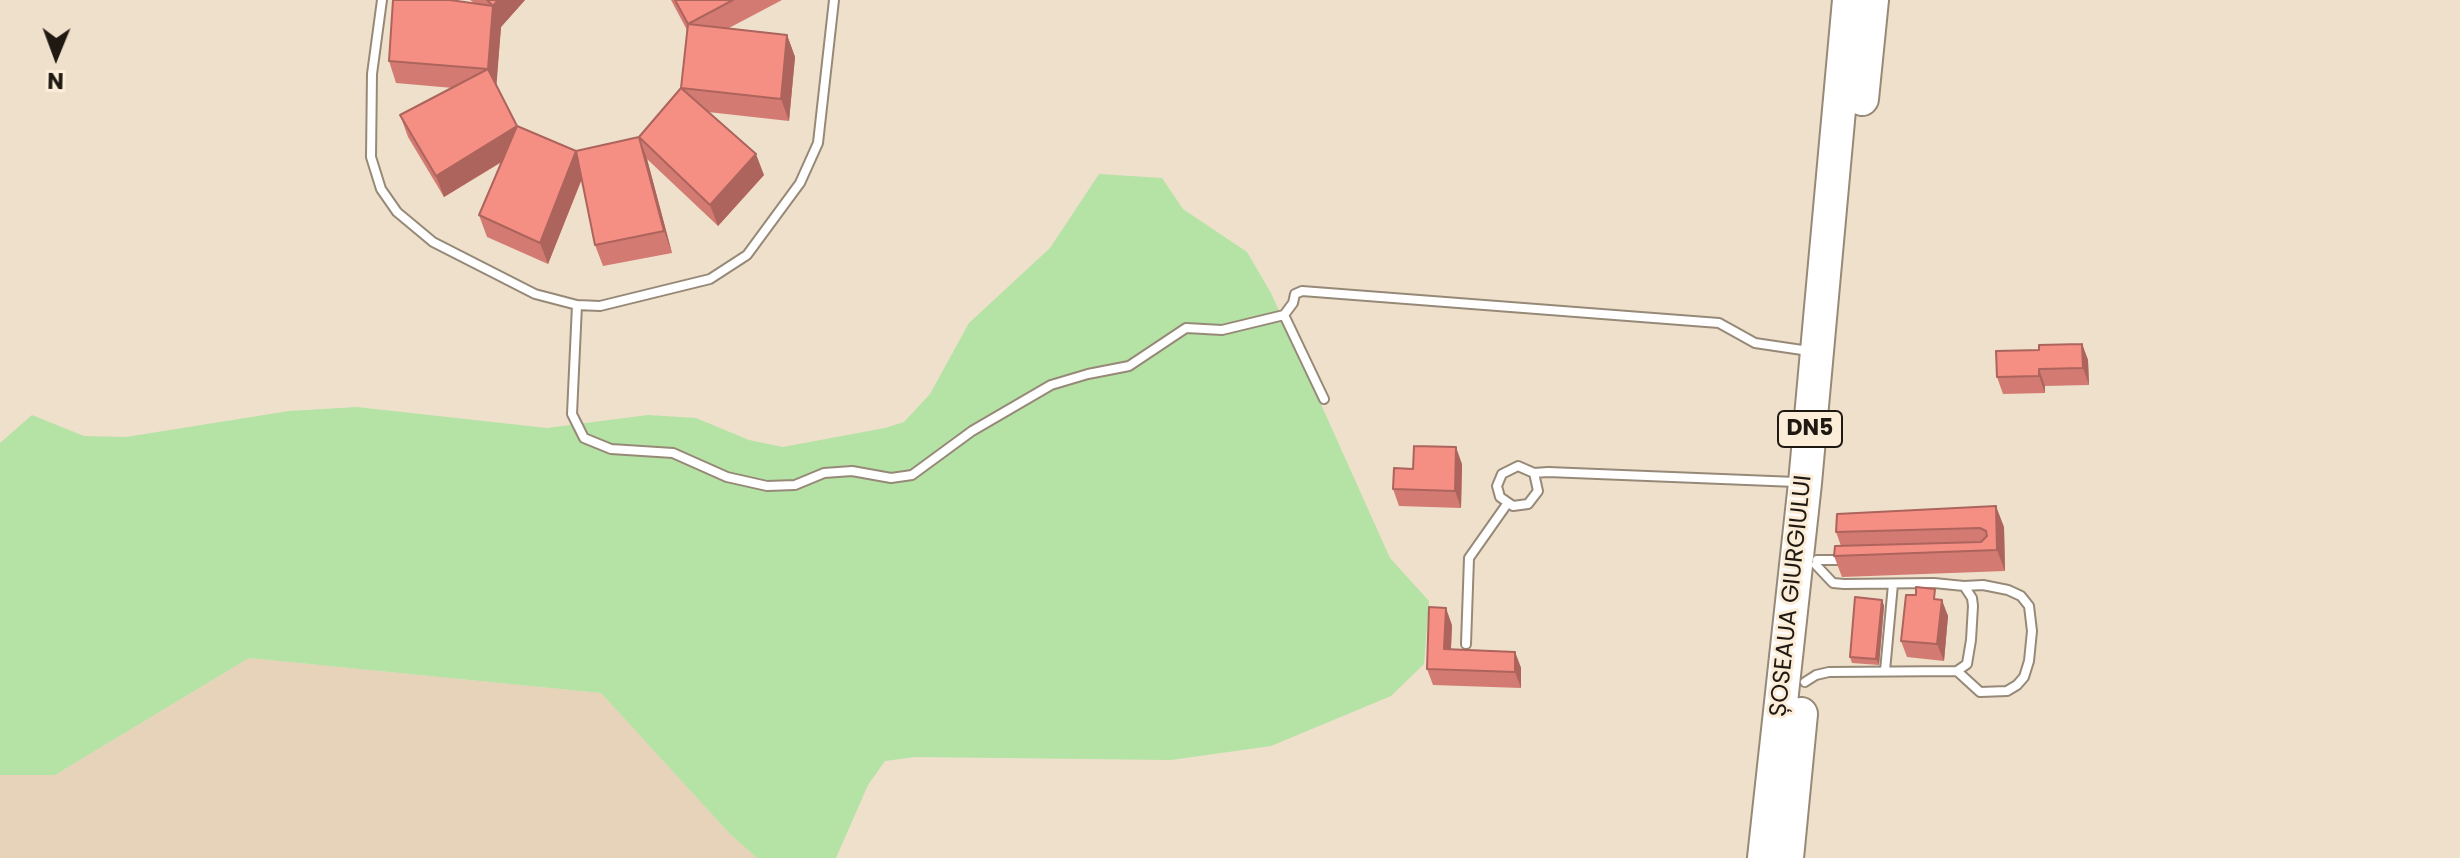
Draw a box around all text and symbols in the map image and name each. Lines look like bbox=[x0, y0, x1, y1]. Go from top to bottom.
north arrow bbox=[16, 16, 96, 96]
text: N bbox=[47, 65, 64, 96]
road number: DN5 bbox=[1778, 411, 1842, 447]
street label: ȘOSEAUA GIURGIULUI bbox=[1765, 474, 1819, 718]

